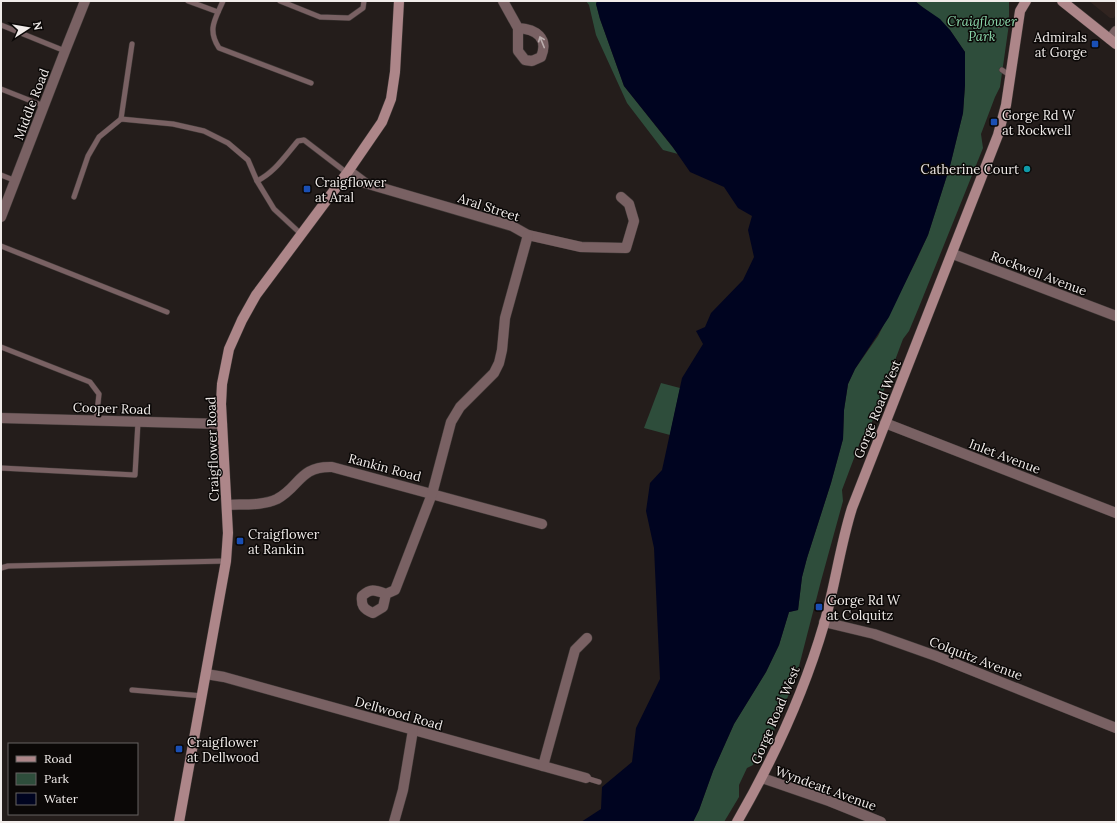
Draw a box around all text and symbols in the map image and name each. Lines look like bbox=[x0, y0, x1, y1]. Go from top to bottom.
north arrow bbox=[8, 8, 48, 48]
park label: Craigflower Park bbox=[947, 13, 1017, 45]
text: N bbox=[30, 20, 46, 32]
place label: Admirals at Gorge bbox=[1033, 29, 1087, 61]
one-way arrow bbox=[537, 36, 545, 48]
marker: Admirals at Gorge bbox=[1090, 39, 1100, 49]
street label: Middle Road bbox=[10, 66, 53, 142]
place label: Gorge Rd W at Rockwell bbox=[1002, 107, 1076, 139]
marker: Gorge Rd W at Rockwell bbox=[989, 117, 999, 127]
place label: Catherine Court bbox=[921, 161, 1019, 178]
marker: Catherine Court bbox=[1022, 164, 1032, 174]
place label: Craigflower at Aral bbox=[315, 174, 387, 206]
marker: Craigflower at Aral bbox=[302, 184, 312, 194]
street label: Aral Street bbox=[455, 189, 522, 225]
street label: Rockwell Avenue bbox=[988, 247, 1089, 300]
street label: Gorge Road West bbox=[850, 357, 905, 461]
street label: Craigflower Road bbox=[202, 396, 223, 502]
street label: Cooper Road bbox=[73, 399, 152, 418]
street label: Inlet Avenue bbox=[967, 435, 1043, 478]
street label: Rankin Road bbox=[347, 450, 423, 485]
place label: Craigflower at Rankin bbox=[248, 526, 320, 558]
marker: Craigflower at Rankin bbox=[235, 536, 245, 546]
place label: Gorge Rd W at Colquitz bbox=[827, 592, 901, 624]
marker: Gorge Rd W at Colquitz bbox=[814, 602, 824, 612]
street label: Colquitz Avenue bbox=[927, 633, 1025, 684]
street label: Gorge Road West bbox=[747, 664, 804, 767]
street label: Dellwood Road bbox=[353, 693, 445, 734]
place label: Craigflower at Dellwood bbox=[187, 734, 259, 766]
legend bbox=[8, 743, 138, 815]
marker: Craigflower at Dellwood bbox=[174, 744, 184, 754]
text: Road bbox=[44, 751, 72, 766]
street label: Wyndeatt Avenue bbox=[773, 762, 879, 815]
text: Park bbox=[44, 771, 70, 786]
text: Water bbox=[44, 791, 79, 806]

